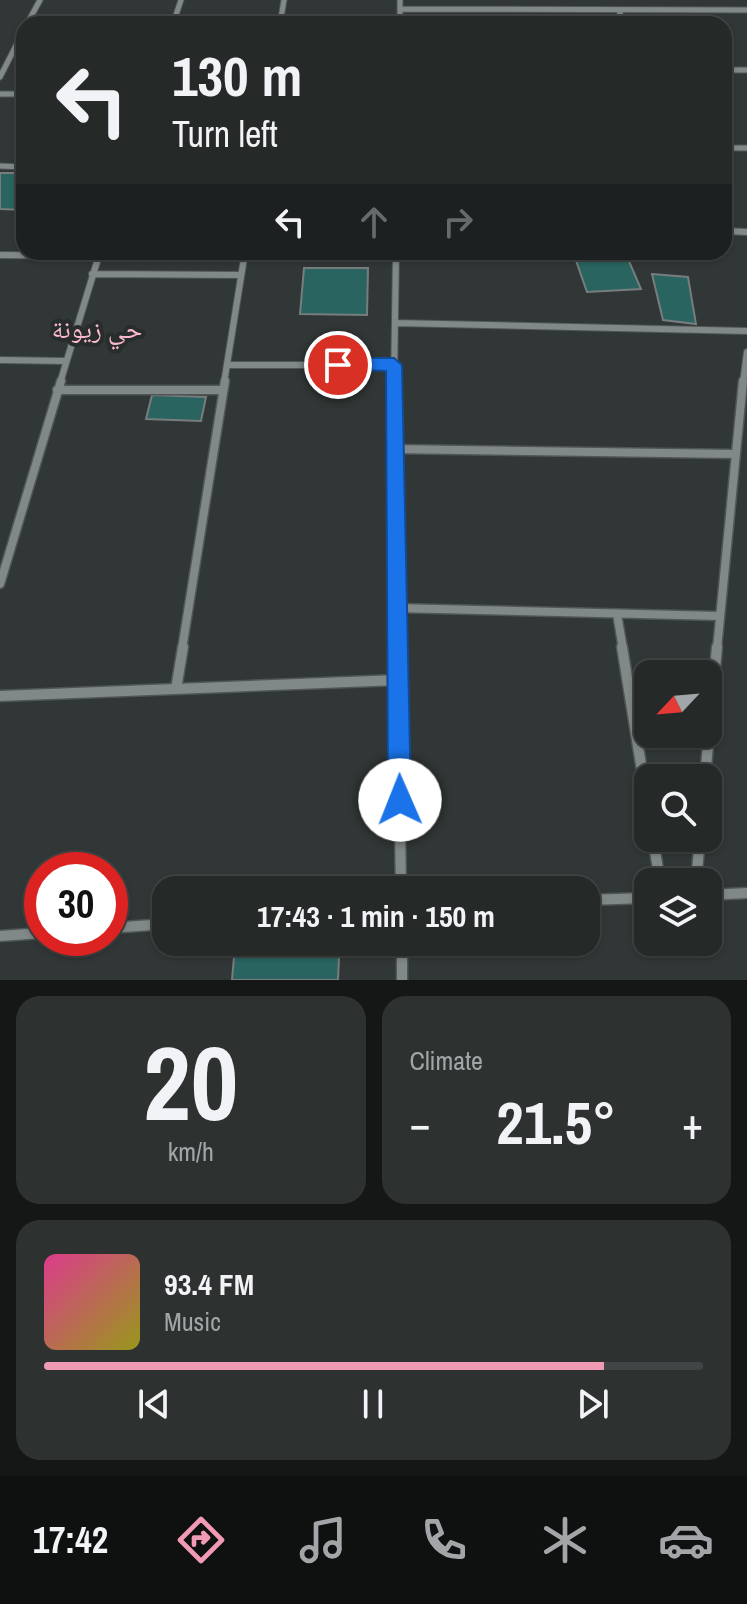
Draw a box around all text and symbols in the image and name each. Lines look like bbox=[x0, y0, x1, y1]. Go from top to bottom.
text: 130 m bbox=[172, 38, 302, 113]
icon: left bbox=[40, 48, 144, 152]
text: Turn left bbox=[172, 110, 278, 158]
icon: left bbox=[268, 200, 312, 244]
icon: ahead bbox=[352, 200, 396, 244]
icon: right bbox=[436, 200, 480, 244]
district label: حي زيونة bbox=[52, 311, 142, 350]
pin bbox=[304, 331, 372, 399]
icon: arrive bbox=[316, 343, 360, 387]
north arrow bbox=[634, 660, 722, 748]
map controls bbox=[634, 660, 722, 956]
position arrow bbox=[358, 758, 442, 842]
button: search bbox=[634, 764, 722, 852]
speed limit sign: 30 bbox=[24, 852, 128, 956]
button: layers bbox=[634, 868, 722, 956]
text: 17:43 · 1 min · 150 m bbox=[257, 896, 495, 936]
text: 20 bbox=[143, 1012, 238, 1152]
text: Climate bbox=[410, 1043, 483, 1078]
text: 21.5° bbox=[496, 1082, 616, 1163]
text: − bbox=[410, 1093, 431, 1153]
text: + bbox=[682, 1093, 703, 1153]
text: km/h bbox=[168, 1134, 214, 1169]
text: 93.4 FM bbox=[164, 1264, 254, 1304]
text: Music bbox=[164, 1304, 221, 1339]
icon: previous bbox=[132, 1382, 176, 1426]
icon: pause bbox=[351, 1382, 395, 1426]
icon: next bbox=[571, 1382, 615, 1426]
icon: directions bbox=[173, 1512, 229, 1568]
icon: music bbox=[295, 1512, 351, 1568]
icon: phone bbox=[416, 1512, 472, 1568]
icon: climate bbox=[537, 1512, 593, 1568]
icon: car bbox=[658, 1512, 714, 1568]
text: 17:42 bbox=[33, 1516, 108, 1564]

